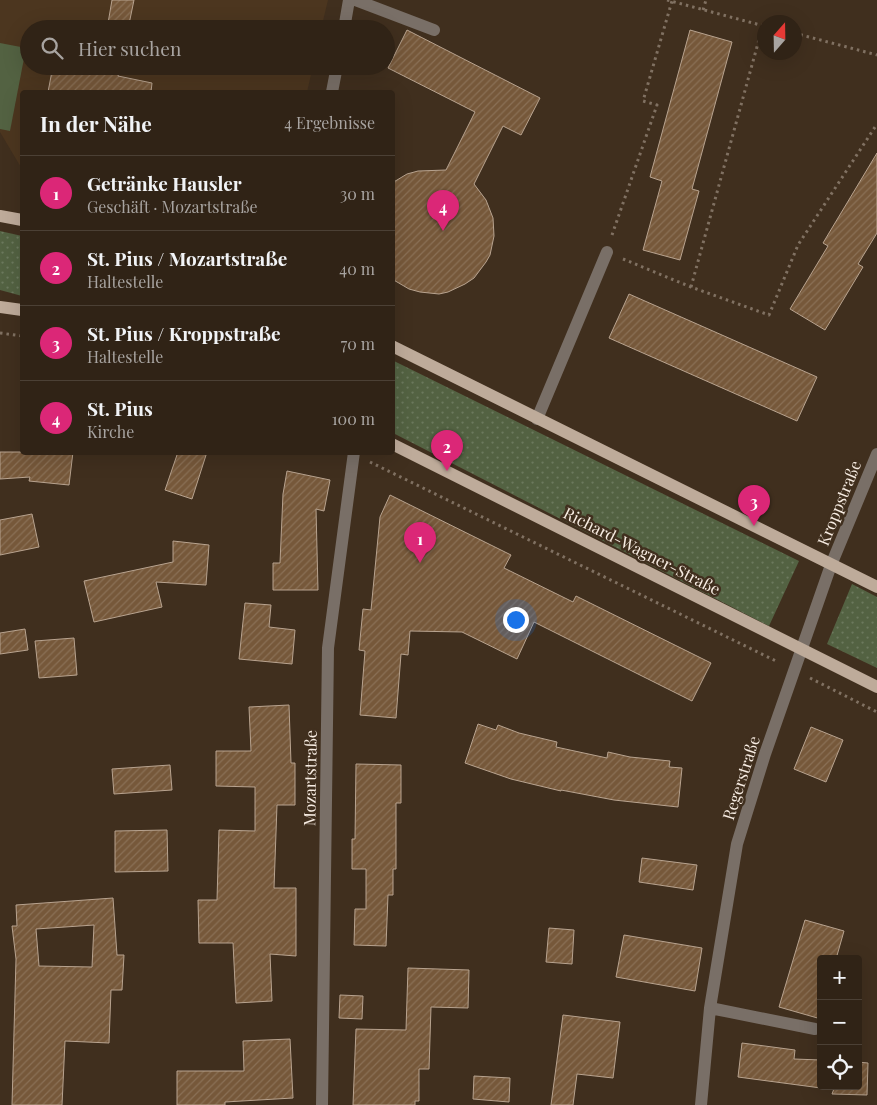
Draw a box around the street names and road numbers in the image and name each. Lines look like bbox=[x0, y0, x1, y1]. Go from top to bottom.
street label: Kroppstraße bbox=[812, 457, 865, 548]
street label: Richard-Wagner-Straße bbox=[560, 502, 724, 599]
street label: Mozartstraße bbox=[298, 730, 321, 826]
street label: Regerstraße bbox=[717, 733, 764, 823]

